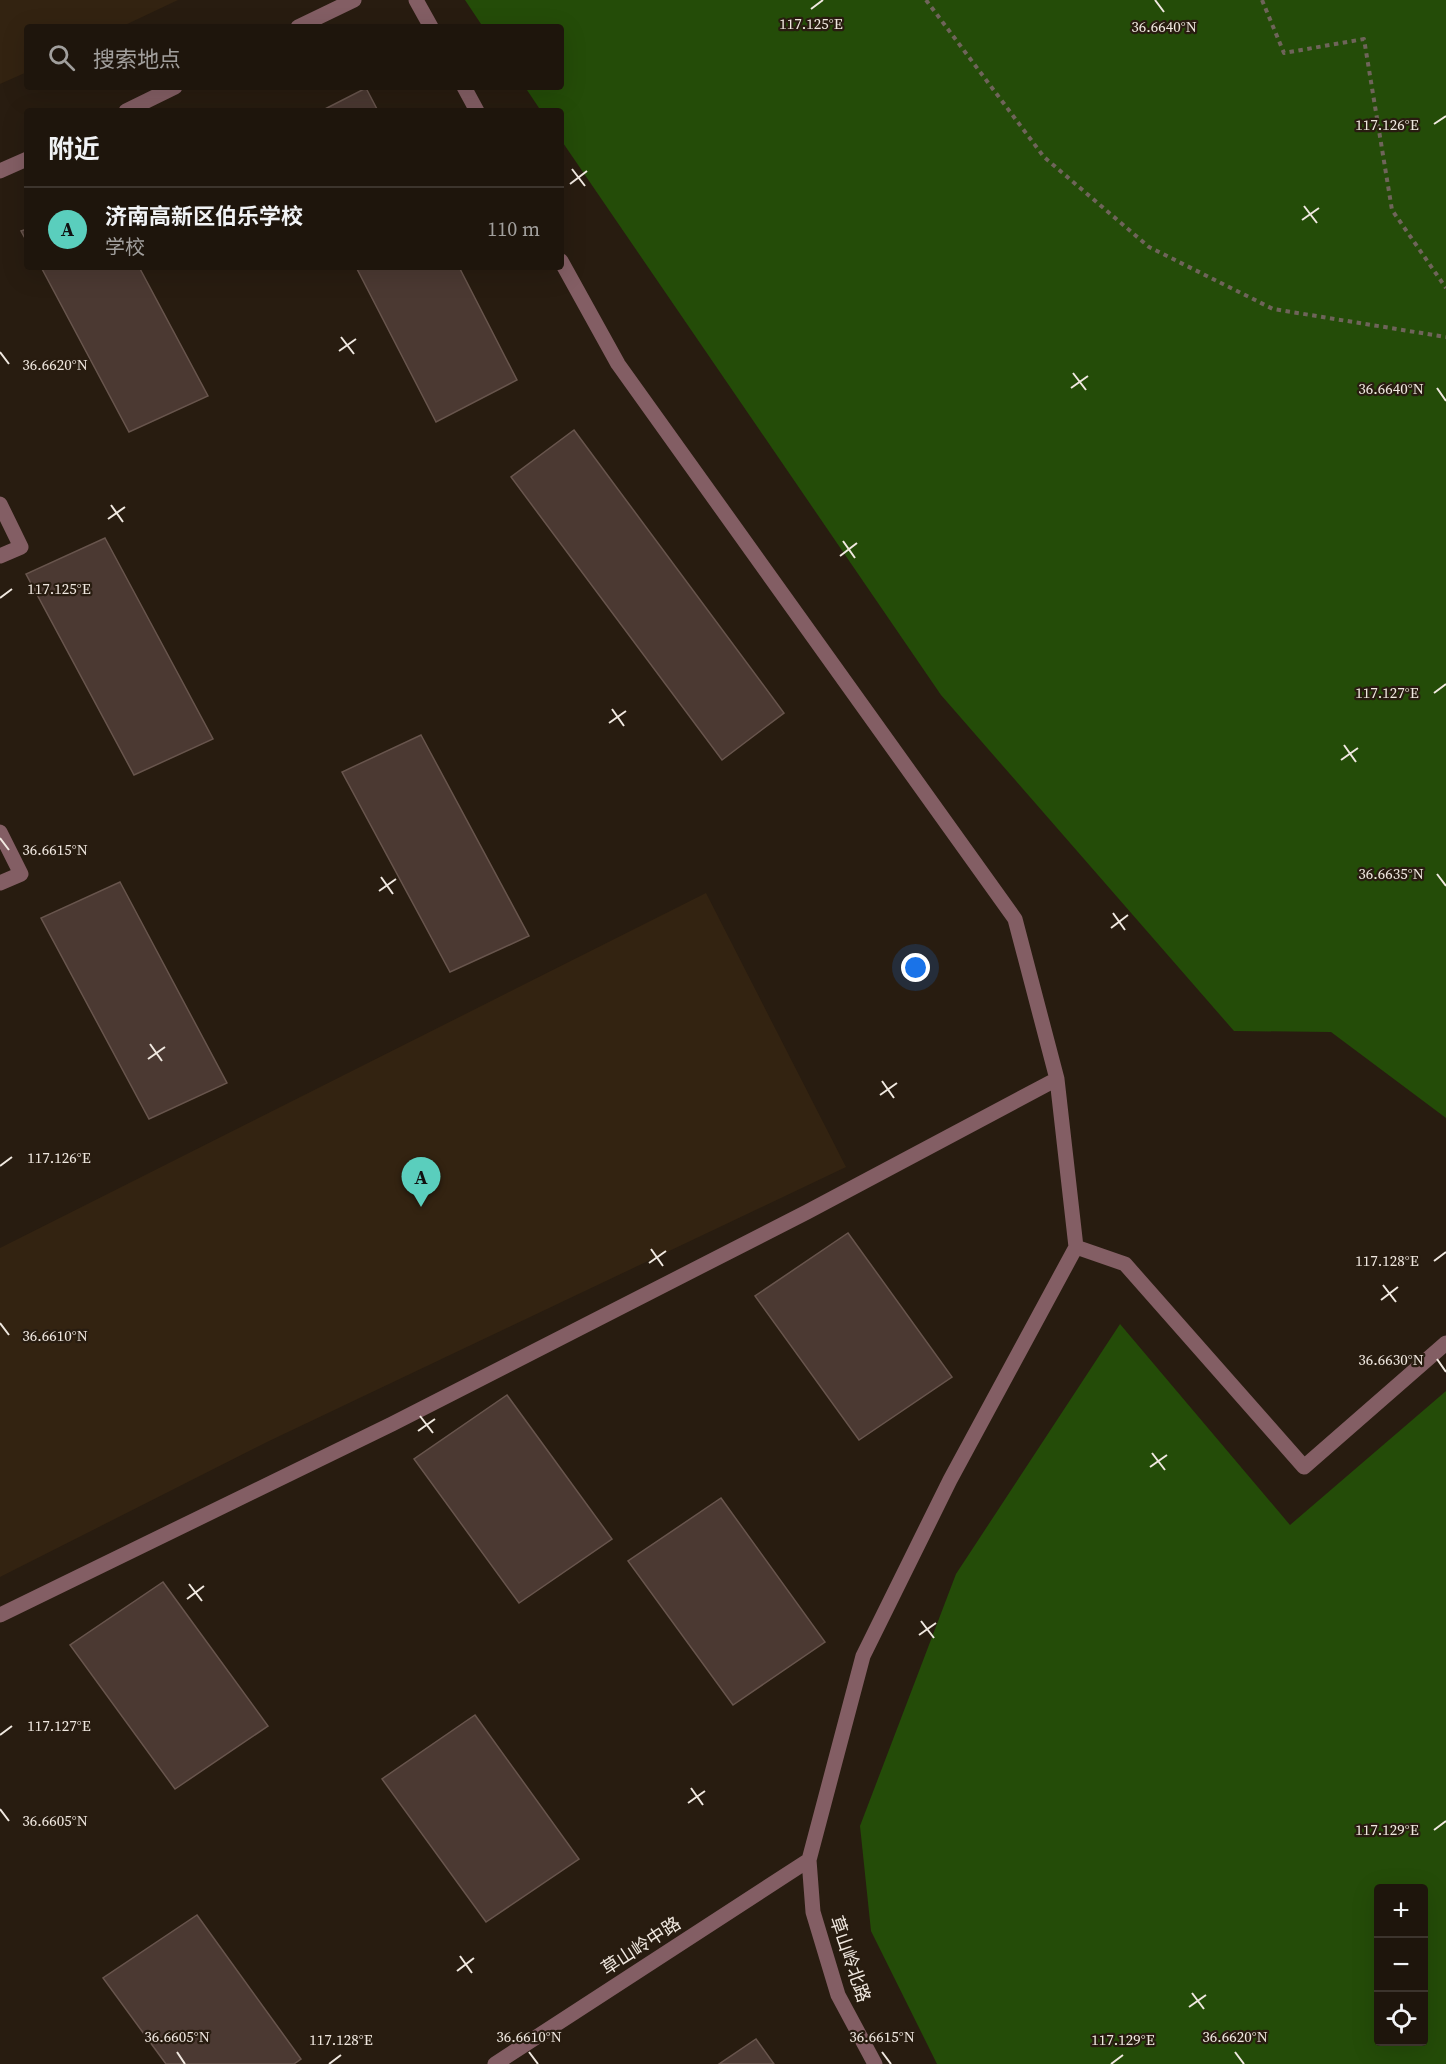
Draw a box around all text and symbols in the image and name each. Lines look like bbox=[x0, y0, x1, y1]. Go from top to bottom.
text: 117.125°E bbox=[779, 13, 843, 34]
text: 36.6640°N bbox=[1131, 16, 1197, 37]
search box bbox=[24, 24, 564, 90]
icon: search bbox=[45, 41, 78, 74]
text: 搜索地点 bbox=[93, 44, 181, 74]
text: 117.126°E bbox=[1355, 114, 1419, 135]
text: 附近 bbox=[48, 131, 100, 167]
text: 济南高新区伯乐学校 bbox=[105, 201, 303, 231]
text: A bbox=[61, 215, 74, 243]
text: 110 m bbox=[487, 215, 540, 243]
text: 学校 bbox=[105, 233, 145, 261]
text: 36.6620°N bbox=[22, 354, 88, 375]
text: 36.6640°N bbox=[1358, 378, 1424, 399]
text: 117.125°E bbox=[27, 578, 91, 599]
text: 117.127°E bbox=[1355, 682, 1419, 703]
text: 36.6615°N bbox=[22, 839, 88, 860]
text: 36.6635°N bbox=[1358, 863, 1424, 884]
your location bbox=[901, 953, 930, 982]
text: 117.126°E bbox=[27, 1147, 91, 1168]
pin: A bbox=[402, 1158, 440, 1207]
text: 117.128°E bbox=[1355, 1250, 1419, 1271]
text: 36.6610°N bbox=[22, 1325, 88, 1346]
text: 36.6630°N bbox=[1358, 1349, 1424, 1370]
text: 117.127°E bbox=[27, 1715, 91, 1736]
text: 36.6605°N bbox=[22, 1810, 88, 1831]
text: 117.129°E bbox=[1355, 1819, 1419, 1840]
map controls bbox=[1374, 1884, 1428, 2046]
button: + bbox=[1374, 1884, 1428, 1938]
street label: 草山岭中路 bbox=[596, 1911, 685, 1981]
street label: 草山岭北路 bbox=[824, 1912, 877, 2005]
button: − bbox=[1374, 1938, 1428, 1992]
button: locate bbox=[1374, 1992, 1428, 2046]
text: 36.6605°N bbox=[144, 2026, 210, 2047]
text: 36.6610°N bbox=[496, 2026, 562, 2047]
text: 36.6615°N bbox=[849, 2026, 915, 2047]
text: 36.6620°N bbox=[1202, 2026, 1268, 2047]
text: 117.128°E bbox=[309, 2029, 373, 2050]
text: 117.129°E bbox=[1091, 2029, 1155, 2050]

